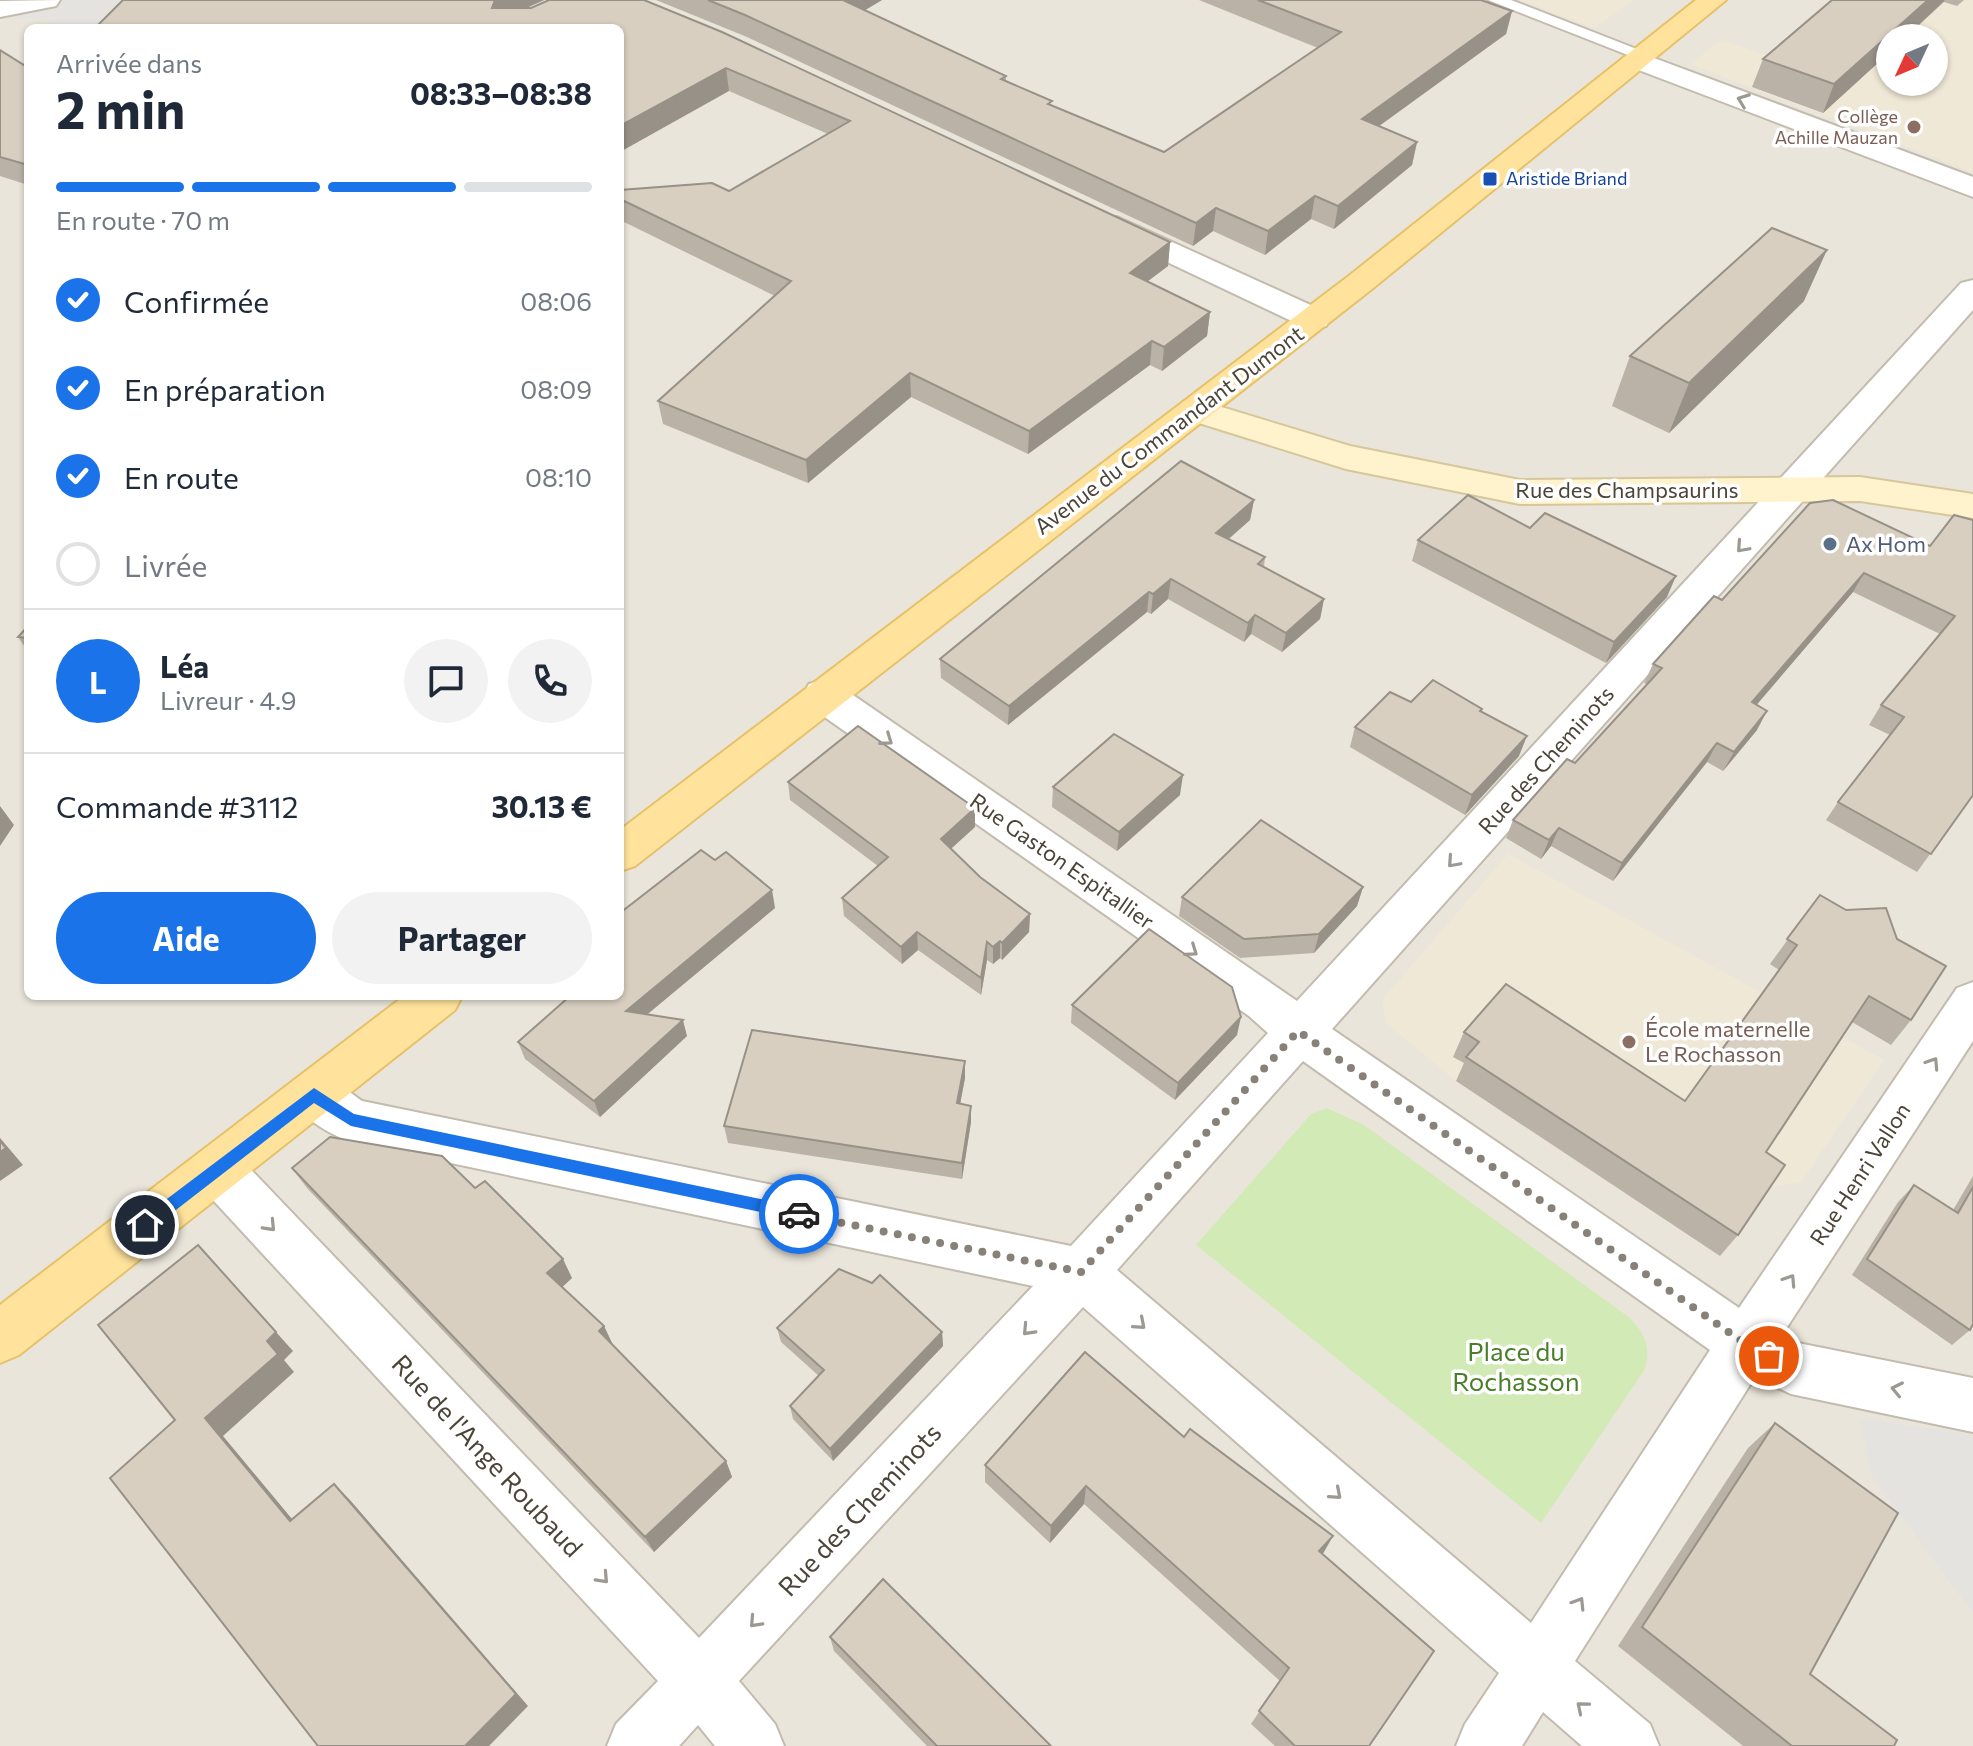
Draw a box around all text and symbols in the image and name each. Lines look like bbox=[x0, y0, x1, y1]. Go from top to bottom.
north arrow bbox=[1876, 24, 1948, 96]
map controls bbox=[1876, 24, 1948, 96]
text: Arrivée dans bbox=[56, 47, 202, 78]
text: 08:33–08:38 bbox=[410, 74, 592, 111]
text: 2 min bbox=[56, 76, 185, 140]
one-way arrow bbox=[1737, 93, 1751, 110]
place label: Collège Achille Mauzan bbox=[1775, 105, 1898, 148]
marker: Collège Achille Mauzan bbox=[1905, 118, 1923, 136]
place label: Aristide Briand bbox=[1506, 167, 1627, 189]
marker: Aristide Briand bbox=[1481, 170, 1499, 188]
text: En route · 70 m bbox=[56, 204, 230, 235]
icon: check bbox=[56, 278, 100, 322]
text: Confirmée bbox=[124, 282, 269, 319]
text: 08:06 bbox=[520, 285, 592, 316]
street label: Avenue du Commandant Dumont bbox=[1029, 320, 1309, 540]
icon: check bbox=[56, 366, 100, 410]
text: En préparation bbox=[124, 370, 326, 407]
text: 08:09 bbox=[520, 373, 592, 404]
icon: check bbox=[56, 454, 100, 498]
text: En route bbox=[124, 458, 239, 495]
text: 08:10 bbox=[525, 461, 592, 492]
street label: Rue des Champsaurins bbox=[1515, 476, 1739, 503]
place label: Ax Hom bbox=[1846, 530, 1926, 557]
marker: Ax Hom bbox=[1821, 535, 1839, 553]
one-way arrow bbox=[1737, 537, 1752, 552]
text: Livrée bbox=[124, 546, 207, 583]
button: chat bbox=[404, 639, 488, 723]
button: phone bbox=[508, 639, 592, 723]
text: Léa bbox=[160, 647, 209, 684]
text: L bbox=[89, 663, 107, 700]
street label: Rue des Cheminots bbox=[1472, 680, 1619, 839]
text: Livreur · 4.9 bbox=[160, 684, 296, 715]
one-way arrow bbox=[878, 730, 892, 745]
text: Commande #3112 bbox=[56, 787, 299, 824]
text: 30.13 € bbox=[491, 787, 592, 824]
street label: Rue Gaston Espitallier bbox=[965, 787, 1160, 934]
one-way arrow bbox=[1448, 853, 1462, 868]
button: Aide bbox=[56, 892, 316, 984]
button: Partager bbox=[332, 892, 592, 984]
one-way arrow bbox=[1184, 941, 1198, 956]
place label: École maternelle Le Rochasson bbox=[1645, 1015, 1810, 1067]
marker: École maternelle Le Rochasson bbox=[1620, 1033, 1638, 1051]
one-way arrow bbox=[1923, 1057, 1938, 1072]
street label: Rue Henri Vallon bbox=[1803, 1097, 1916, 1250]
courier bbox=[759, 1174, 839, 1254]
pin bbox=[111, 1191, 179, 1259]
icon: car bbox=[777, 1192, 821, 1236]
icon: home bbox=[123, 1203, 167, 1247]
one-way arrow bbox=[261, 1217, 276, 1231]
one-way arrow bbox=[1780, 1274, 1795, 1289]
one-way arrow bbox=[1130, 1314, 1145, 1328]
one-way arrow bbox=[1023, 1320, 1037, 1335]
pin bbox=[1735, 1322, 1803, 1390]
icon: bag bbox=[1747, 1334, 1791, 1378]
park label: Place du Rochasson bbox=[1452, 1335, 1580, 1396]
street label: Rue de l'Ange Roubaud bbox=[386, 1347, 590, 1562]
one-way arrow bbox=[1890, 1381, 1904, 1398]
street label: Rue des Cheminots bbox=[771, 1416, 947, 1602]
one-way arrow bbox=[1327, 1484, 1341, 1499]
one-way arrow bbox=[593, 1569, 608, 1583]
one-way arrow bbox=[1569, 1597, 1584, 1612]
one-way arrow bbox=[751, 1613, 765, 1628]
one-way arrow bbox=[1577, 1703, 1592, 1717]

